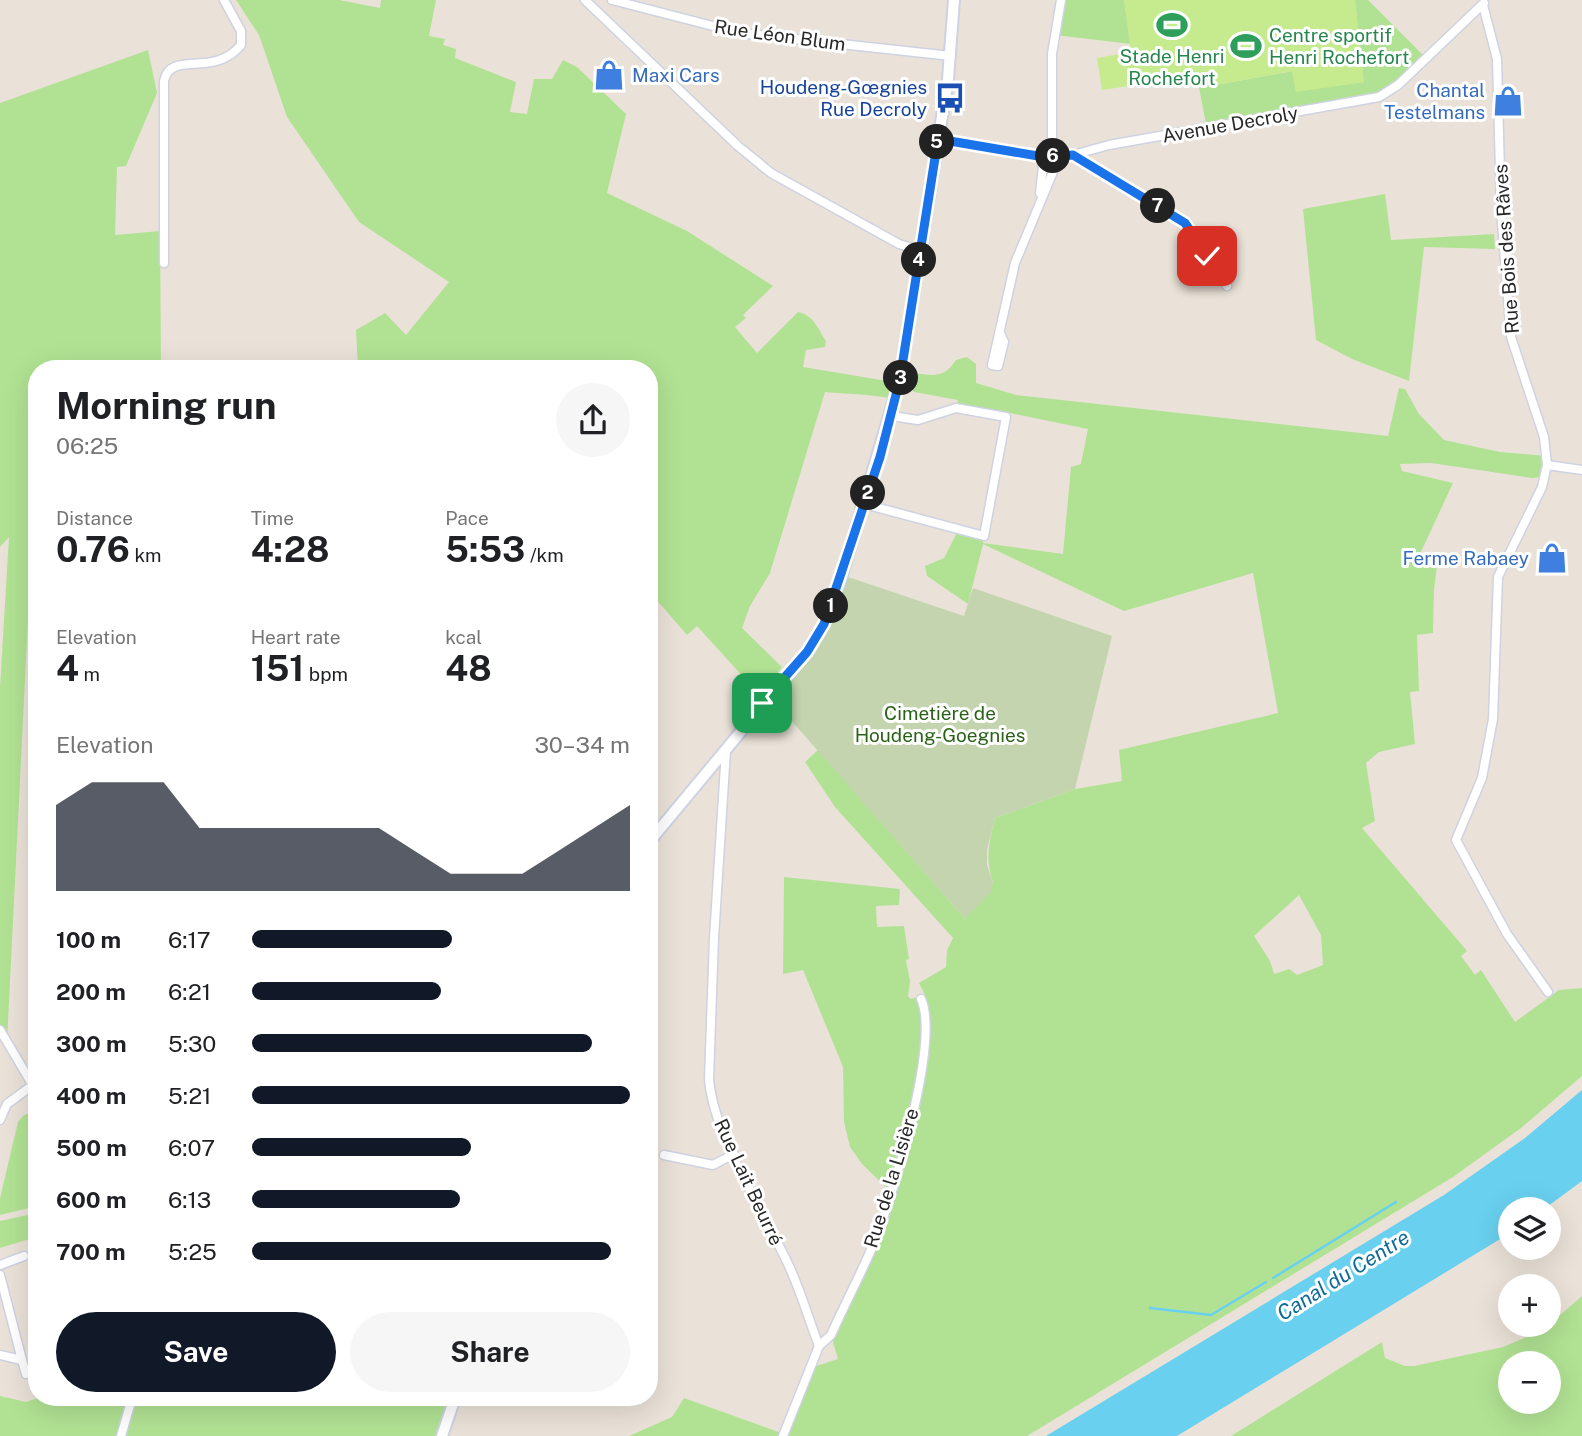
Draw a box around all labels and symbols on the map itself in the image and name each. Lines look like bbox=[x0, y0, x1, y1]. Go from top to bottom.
sports icon: Stade Henri Rochefort bbox=[1155, 8, 1189, 42]
street label: Rue Léon Blum bbox=[713, 15, 847, 55]
place label: Centre sportif Henri Rochefort bbox=[1269, 24, 1409, 68]
sports icon: Centre sportif Henri Rochefort bbox=[1229, 29, 1263, 63]
place label: Stade Henri Rochefort bbox=[1119, 45, 1225, 89]
shop icon: Maxi Cars bbox=[592, 58, 626, 92]
place label: Maxi Cars bbox=[632, 64, 720, 86]
place label: Houdeng-Gœgnies Rue Decroly bbox=[760, 76, 927, 120]
place label: Chantal Testelmans bbox=[1384, 79, 1485, 123]
bus stop icon: Houdeng-Gœgnies Rue Decroly bbox=[933, 81, 967, 115]
shop icon: Chantal Testelmans bbox=[1491, 84, 1525, 118]
street label: Avenue Decroly bbox=[1160, 101, 1300, 147]
pin: 5 bbox=[920, 124, 954, 160]
pin: 6 bbox=[1036, 138, 1070, 174]
street label: Rue Bois des Râves bbox=[1489, 163, 1523, 335]
pin: 7 bbox=[1140, 188, 1176, 224]
pin bbox=[1177, 226, 1237, 286]
pin: 4 bbox=[902, 243, 936, 278]
pin: 3 bbox=[884, 360, 918, 396]
pin: 2 bbox=[850, 476, 886, 510]
shop icon: Ferme Rabaey bbox=[1535, 541, 1569, 575]
place label: Ferme Rabaey bbox=[1402, 547, 1529, 569]
pin: 1 bbox=[814, 588, 848, 624]
pin bbox=[732, 673, 792, 733]
park label: Cimetière de Houdeng-Goegnies bbox=[855, 702, 1025, 746]
street label: Rue de la Lisière bbox=[859, 1105, 923, 1251]
street label: Rue Lait Beurré bbox=[710, 1115, 788, 1249]
water label: Canal du Centre bbox=[1272, 1224, 1414, 1326]

